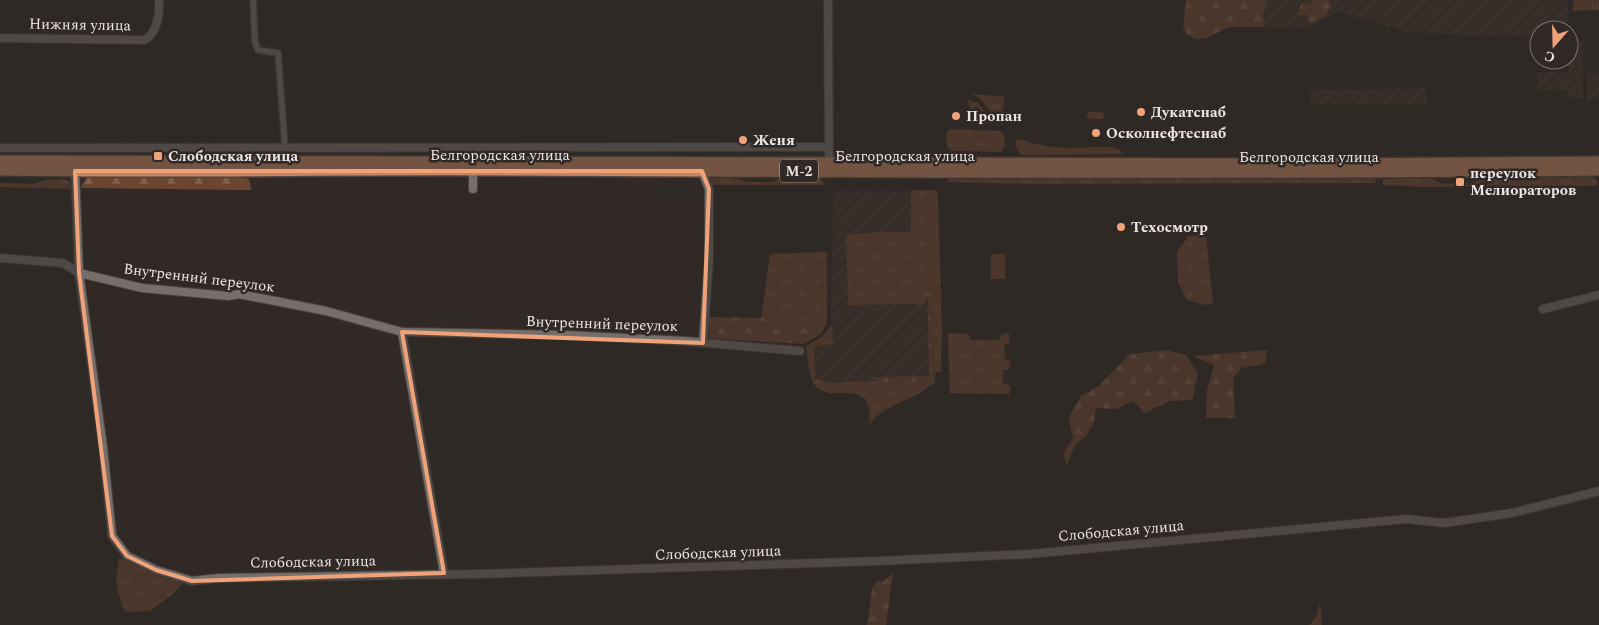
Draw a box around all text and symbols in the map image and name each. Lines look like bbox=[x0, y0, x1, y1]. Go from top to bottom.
street label: Нижняя улица bbox=[29, 13, 132, 37]
north arrow bbox=[1529, 20, 1579, 70]
text: С bbox=[1541, 45, 1558, 68]
place label: Дукатснаб bbox=[1151, 101, 1226, 124]
place label: Пропан bbox=[966, 105, 1022, 128]
marker: Дукатснаб bbox=[1135, 106, 1147, 118]
marker: Пропан bbox=[950, 110, 962, 122]
place label: Осколнефтеснаб bbox=[1106, 122, 1226, 145]
marker: Осколнефтеснаб bbox=[1090, 127, 1102, 139]
place label: Женя bbox=[753, 129, 795, 152]
marker: Женя bbox=[737, 134, 749, 146]
street label: Белгородская улица bbox=[430, 144, 571, 167]
place label: Слободская улица bbox=[168, 145, 299, 168]
street label: Белгородская улица bbox=[835, 145, 976, 168]
street label: Белгородская улица bbox=[1239, 146, 1380, 169]
marker: Слободская улица bbox=[152, 150, 164, 162]
road number: М-2 bbox=[780, 160, 818, 182]
place label: переулок Мелиораторов bbox=[1470, 162, 1576, 202]
marker: переулок Мелиораторов bbox=[1454, 176, 1466, 188]
place label: Техосмотр bbox=[1131, 216, 1208, 239]
marker: Техосмотр bbox=[1115, 221, 1127, 233]
street label: Внутренний переулок bbox=[122, 257, 276, 299]
street label: Внутренний переулок bbox=[525, 310, 679, 338]
street label: Слободская улица bbox=[1057, 514, 1186, 548]
street label: Слободская улица bbox=[655, 539, 782, 567]
street label: Слободская улица bbox=[250, 549, 377, 575]

